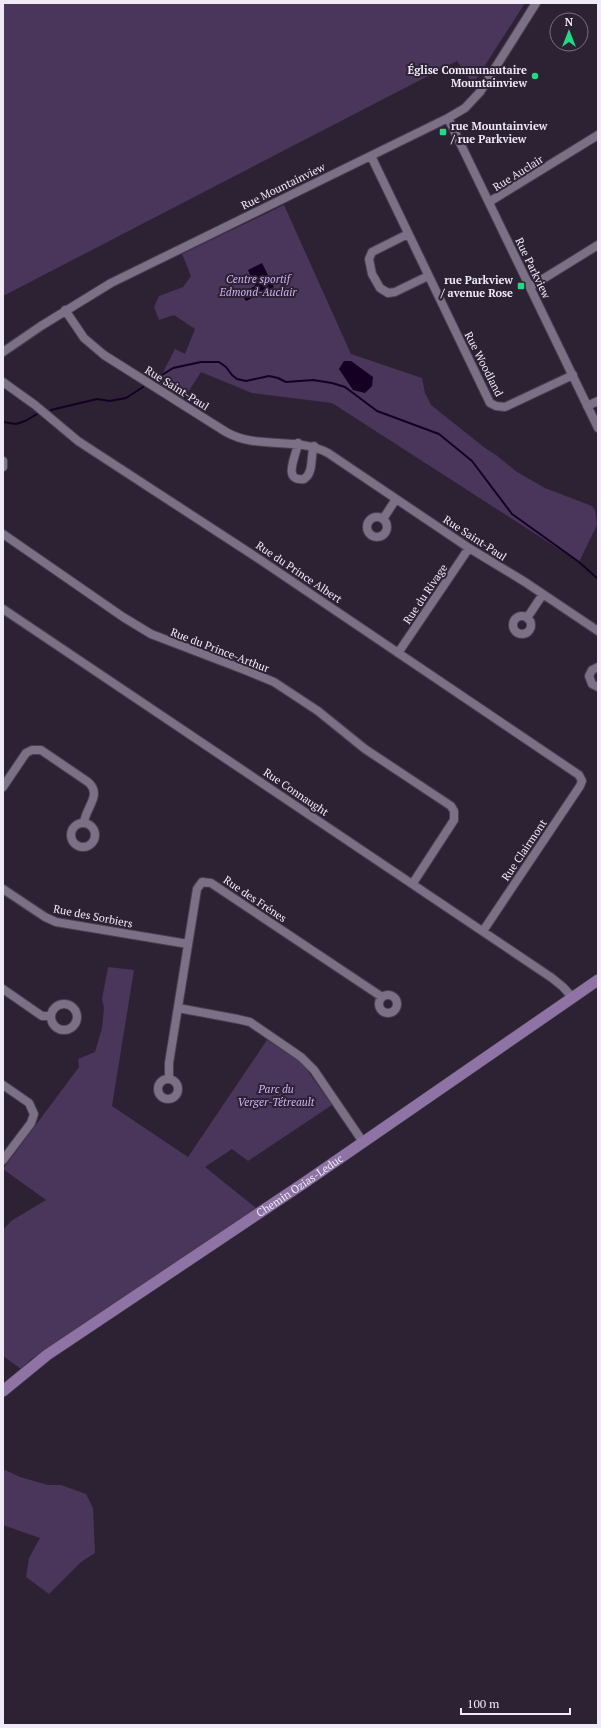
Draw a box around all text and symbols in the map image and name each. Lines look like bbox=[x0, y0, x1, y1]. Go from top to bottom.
north arrow bbox=[549, 12, 589, 52]
text: N bbox=[565, 15, 574, 29]
place label: Église Communautaire Mountainview bbox=[407, 63, 527, 90]
marker: Église Communautaire Mountainview bbox=[530, 71, 540, 81]
place label: rue Mountainview / rue Parkview bbox=[450, 119, 548, 146]
marker: rue Mountainview / rue Parkview bbox=[438, 127, 448, 137]
street label: Rue Auclair bbox=[490, 152, 546, 194]
street label: Rue Mountainview bbox=[239, 159, 328, 212]
street label: Rue Parkview bbox=[512, 235, 554, 302]
park label: Centre sportif Edmond-Auclair bbox=[219, 272, 297, 299]
place label: rue Parkview / avenue Rose bbox=[440, 273, 513, 300]
marker: rue Parkview / avenue Rose bbox=[516, 281, 526, 291]
street label: Rue Woodland bbox=[462, 329, 506, 399]
street label: Rue Saint-Paul bbox=[142, 363, 212, 413]
street label: Rue Saint-Paul bbox=[441, 512, 509, 564]
street label: Rue du Prince Albert bbox=[253, 538, 345, 606]
street label: Rue du Rivage bbox=[400, 561, 450, 627]
street label: Rue du Prince-Arthur bbox=[169, 625, 272, 676]
street label: Rue Connaught bbox=[261, 765, 331, 819]
street label: Rue Clairmont bbox=[498, 817, 550, 883]
street label: Rue des Frénes bbox=[221, 873, 289, 925]
street label: Rue des Sorbiers bbox=[52, 901, 134, 931]
park label: Parc du Verger-Tétreault bbox=[237, 1082, 315, 1109]
street label: Chemin Ozias-Leduc bbox=[253, 1151, 346, 1220]
scale bar bbox=[461, 1690, 570, 1716]
text: 100 m bbox=[467, 1696, 500, 1711]

